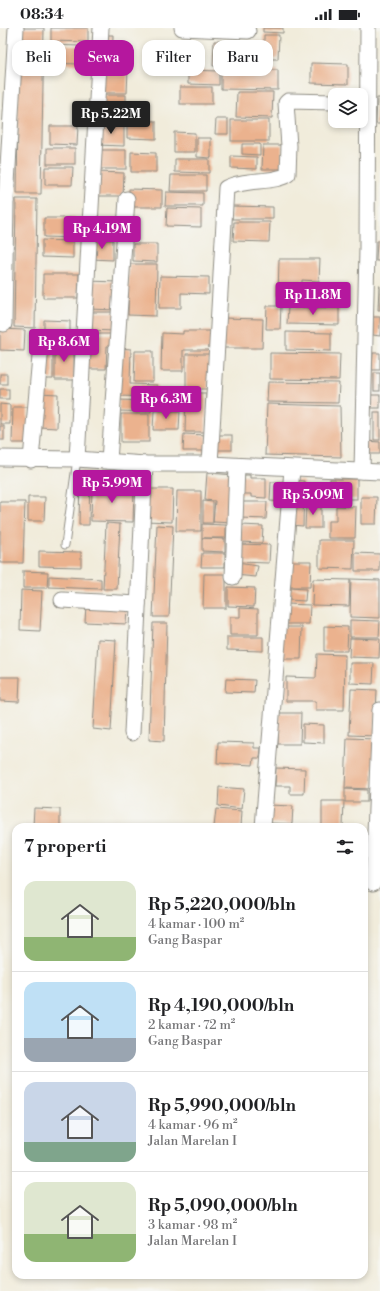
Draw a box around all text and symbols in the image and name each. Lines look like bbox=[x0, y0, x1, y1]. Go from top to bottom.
text: 08:34 bbox=[20, 5, 64, 24]
chip: Beli bbox=[12, 40, 66, 76]
chip: Sewa bbox=[74, 40, 134, 76]
chip: Filter bbox=[142, 40, 205, 76]
chip: Baru bbox=[213, 40, 273, 76]
map controls bbox=[328, 88, 368, 128]
button: layers bbox=[328, 88, 368, 128]
pin: Rp 5.22M bbox=[70, 101, 152, 135]
text: Rp 5.22M bbox=[81, 106, 141, 122]
pin: Rp 4.19M bbox=[61, 216, 143, 250]
text: Rp 4.19M bbox=[73, 221, 131, 237]
pin: Rp 11.8M bbox=[272, 282, 354, 316]
text: Rp 11.8M bbox=[285, 287, 341, 303]
pin: Rp 8.6M bbox=[27, 329, 101, 363]
text: Rp 8.6M bbox=[38, 334, 90, 350]
pin: Rp 6.3M bbox=[129, 386, 203, 420]
text: Rp 6.3M bbox=[140, 391, 192, 407]
pin: Rp 5.99M bbox=[71, 470, 153, 504]
text: Rp 5.99M bbox=[82, 475, 142, 491]
pin: Rp 5.09M bbox=[272, 482, 354, 516]
text: Rp 5.09M bbox=[282, 487, 344, 503]
text: 7 properti bbox=[24, 836, 106, 858]
icon: filters bbox=[334, 836, 356, 858]
text: Rp 5,220,000/bln bbox=[148, 894, 296, 916]
icon: home bbox=[56, 897, 104, 945]
text: 4 kamar · 100 m² bbox=[148, 916, 244, 932]
text: Gang Baspar bbox=[148, 932, 222, 948]
text: Rp 4,190,000/bln bbox=[148, 995, 294, 1017]
icon: home bbox=[56, 998, 104, 1046]
text: 2 kamar · 72 m² bbox=[148, 1017, 235, 1033]
text: Gang Baspar bbox=[148, 1033, 222, 1049]
text: Rp 5,990,000/bln bbox=[148, 1095, 296, 1117]
icon: home bbox=[56, 1098, 104, 1146]
text: 4 kamar · 96 m² bbox=[148, 1117, 238, 1133]
text: Jalan Marelan I bbox=[148, 1133, 237, 1149]
text: Rp 5,090,000/bln bbox=[148, 1195, 298, 1217]
icon: home bbox=[56, 1198, 104, 1246]
text: 3 kamar · 98 m² bbox=[148, 1217, 237, 1233]
text: Jalan Marelan I bbox=[148, 1233, 237, 1249]

